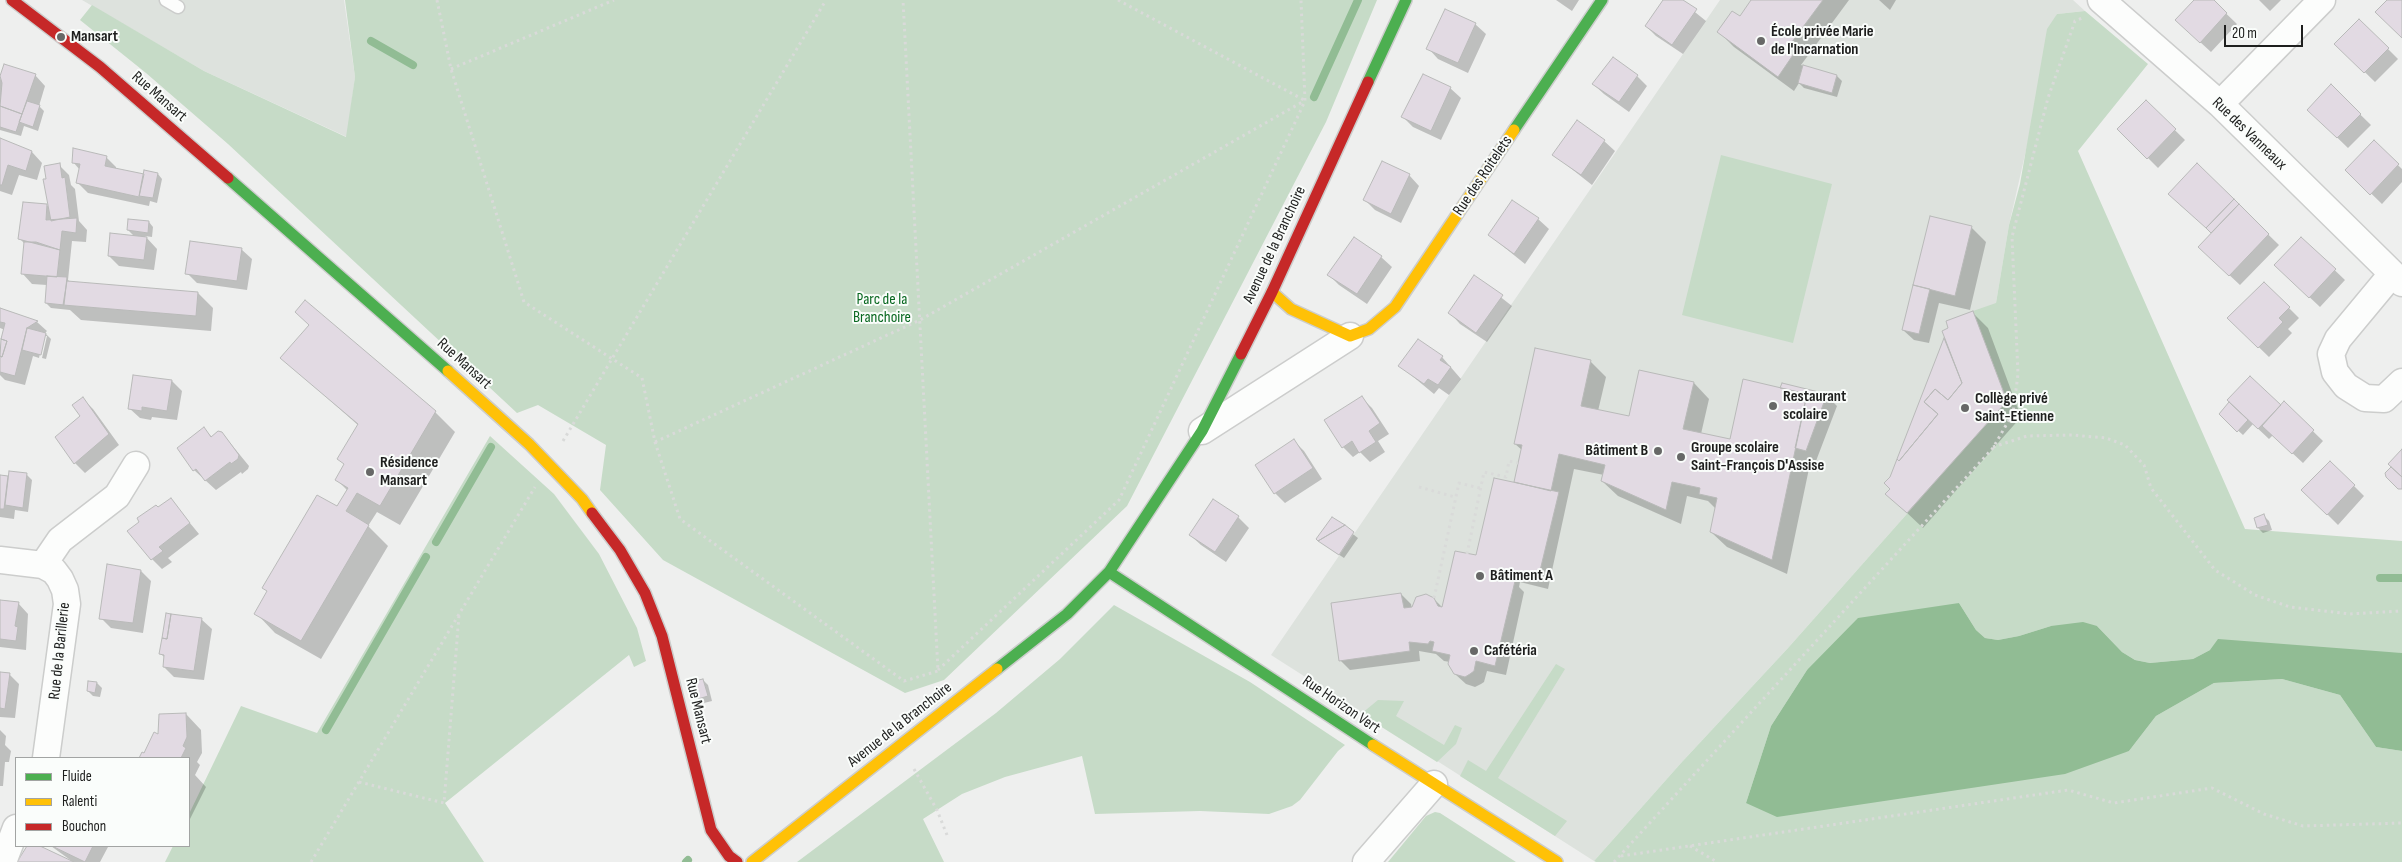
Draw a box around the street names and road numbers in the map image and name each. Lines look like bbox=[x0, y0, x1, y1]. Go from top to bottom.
street label: Rue Mansart bbox=[127, 68, 191, 126]
street label: Rue des Vanneaux bbox=[2208, 94, 2290, 174]
street label: Rue des Roitelets bbox=[1449, 132, 1517, 220]
street label: Avenue de la Branchoire bbox=[1239, 183, 1311, 307]
street label: Rue Mansart bbox=[433, 334, 495, 394]
street label: Rue de la Barillerie bbox=[45, 601, 75, 701]
street label: Rue Horizon Vert bbox=[1298, 672, 1384, 738]
street label: Rue Mansart bbox=[681, 676, 715, 746]
street label: Avenue de la Branchoire bbox=[844, 678, 956, 772]

